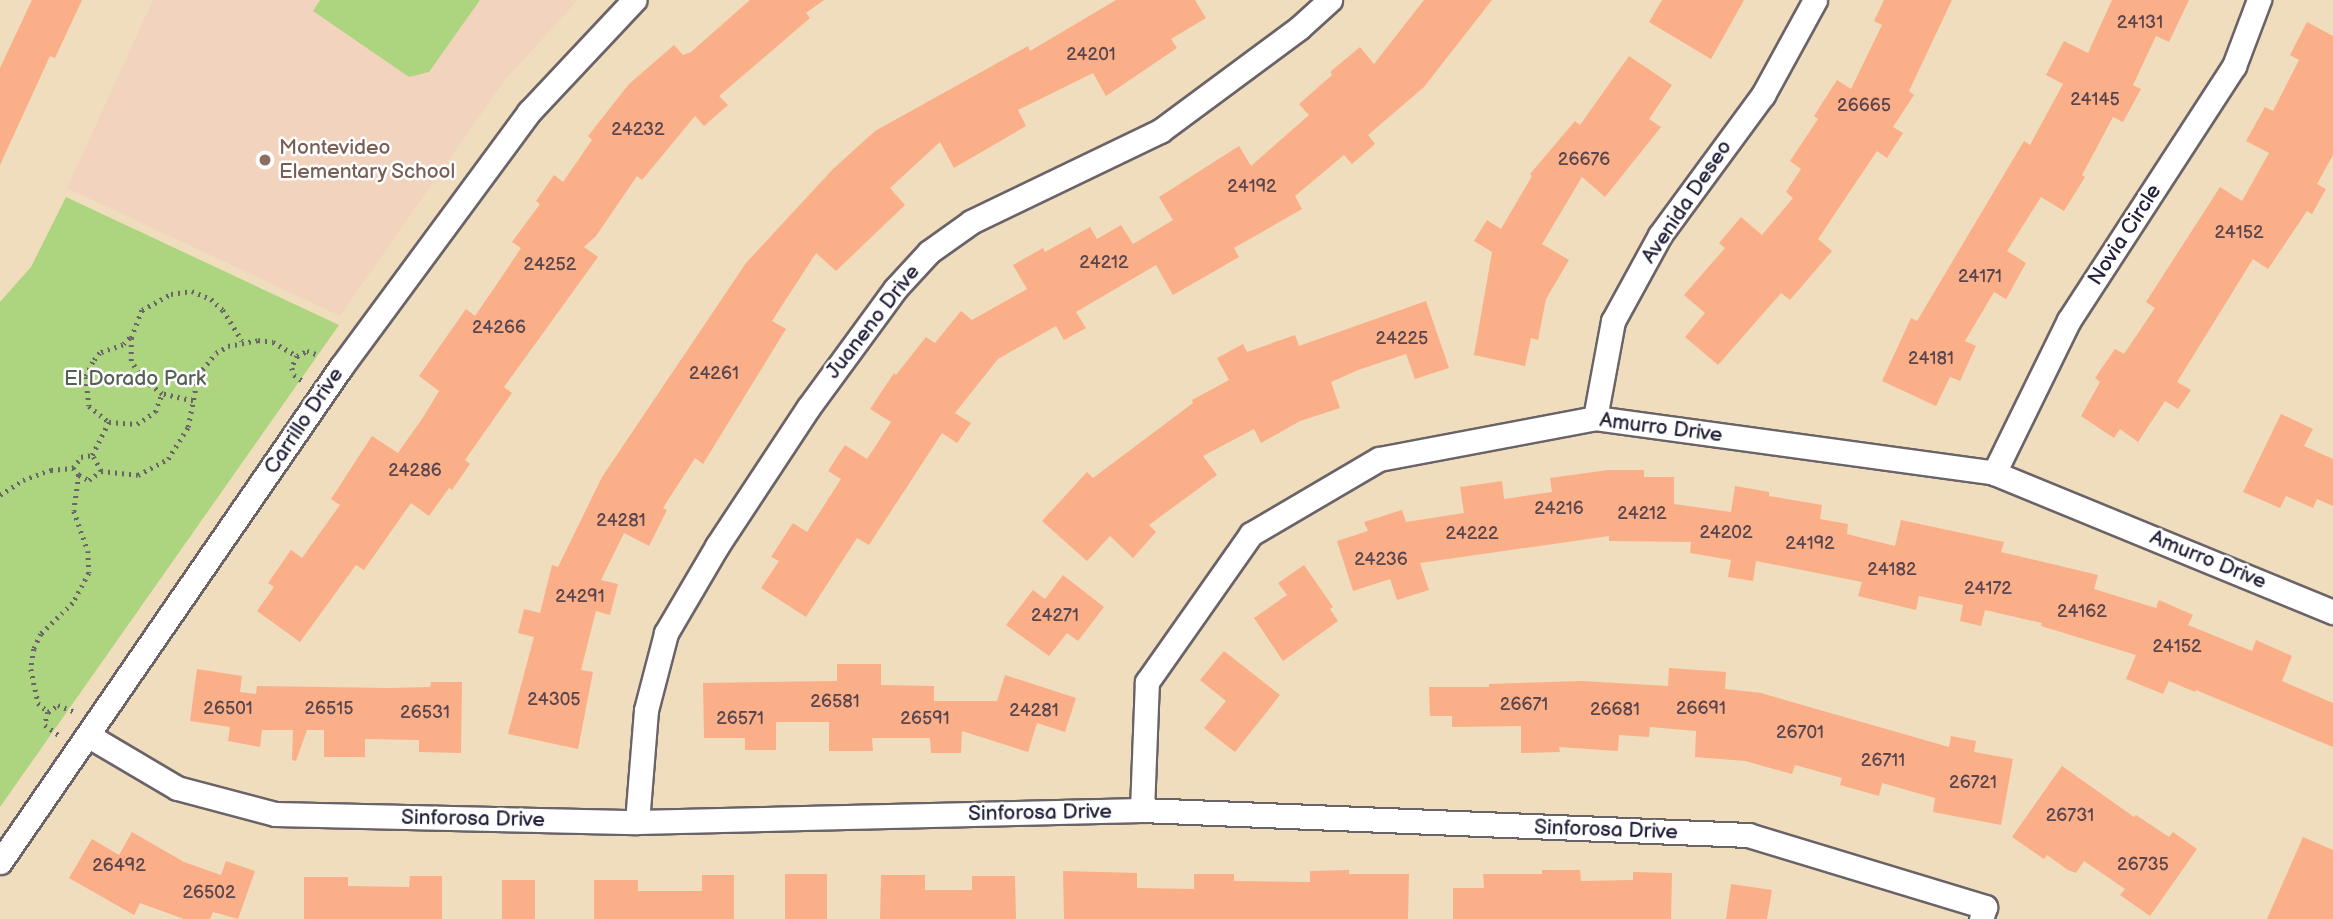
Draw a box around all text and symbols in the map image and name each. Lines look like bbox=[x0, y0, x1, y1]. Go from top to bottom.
house number: 24131 bbox=[2117, 12, 2163, 34]
house number: 24201 bbox=[1066, 44, 1116, 66]
house number: 24145 bbox=[2070, 89, 2120, 111]
house number: 26665 bbox=[1837, 95, 1891, 117]
house number: 24232 bbox=[611, 119, 665, 141]
place label: Montevideo Elementary School bbox=[279, 135, 457, 185]
street label: Avenida Deseo bbox=[1637, 136, 1737, 268]
house number: 26676 bbox=[1558, 149, 1610, 171]
marker: Montevideo Elementary School bbox=[257, 152, 273, 168]
house number: 24192 bbox=[1227, 176, 1277, 198]
street label: Novia Circle bbox=[2083, 180, 2167, 290]
house number: 24152 bbox=[2214, 222, 2264, 244]
house number: 24212 bbox=[1079, 252, 1129, 274]
house number: 24252 bbox=[524, 254, 576, 276]
street label: Juaneno Drive bbox=[821, 260, 925, 384]
house number: 24171 bbox=[1958, 266, 2002, 288]
house number: 24266 bbox=[472, 317, 526, 339]
house number: 24225 bbox=[1376, 328, 1428, 350]
house number: 24181 bbox=[1908, 348, 1954, 370]
street label: Carrillo Drive bbox=[259, 363, 349, 479]
house number: 24261 bbox=[689, 363, 739, 385]
park label: El Dorado Park bbox=[64, 366, 206, 392]
street label: Amurro Drive bbox=[1598, 408, 1724, 448]
house number: 24286 bbox=[388, 460, 442, 482]
house number: 24216 bbox=[1534, 498, 1584, 520]
house number: 24212 bbox=[1617, 503, 1667, 525]
house number: 24281 bbox=[596, 510, 646, 532]
house number: 24202 bbox=[1699, 522, 1753, 544]
house number: 24222 bbox=[1445, 523, 1499, 545]
street label: Amurro Drive bbox=[2146, 525, 2270, 595]
house number: 24192 bbox=[1785, 533, 1835, 555]
house number: 24236 bbox=[1354, 549, 1408, 571]
house number: 24182 bbox=[1867, 559, 1917, 581]
house number: 24172 bbox=[1964, 578, 2012, 600]
house number: 24291 bbox=[555, 586, 605, 608]
house number: 24162 bbox=[2057, 601, 2107, 623]
house number: 24271 bbox=[1031, 605, 1079, 627]
house number: 24152 bbox=[2152, 636, 2202, 658]
house number: 24305 bbox=[527, 689, 581, 711]
house number: 26581 bbox=[810, 691, 860, 713]
house number: 26671 bbox=[1500, 694, 1548, 716]
house number: 26501 bbox=[203, 698, 253, 720]
house number: 26515 bbox=[304, 698, 354, 720]
house number: 26691 bbox=[1676, 698, 1726, 720]
house number: 26681 bbox=[1590, 699, 1640, 721]
house number: 24281 bbox=[1009, 700, 1059, 722]
house number: 26531 bbox=[400, 702, 450, 724]
house number: 26571 bbox=[716, 708, 764, 730]
house number: 26591 bbox=[900, 708, 950, 730]
house number: 26701 bbox=[1776, 722, 1824, 744]
house number: 26711 bbox=[1861, 750, 1905, 772]
house number: 26721 bbox=[1949, 772, 1997, 794]
street label: Sinforosa Drive bbox=[968, 799, 1112, 827]
street label: Sinforosa Drive bbox=[401, 805, 545, 833]
house number: 26731 bbox=[2046, 805, 2094, 827]
street label: Sinforosa Drive bbox=[1534, 815, 1678, 845]
house number: 26735 bbox=[2117, 854, 2169, 876]
house number: 26492 bbox=[92, 855, 146, 877]
house number: 26502 bbox=[182, 882, 236, 904]

